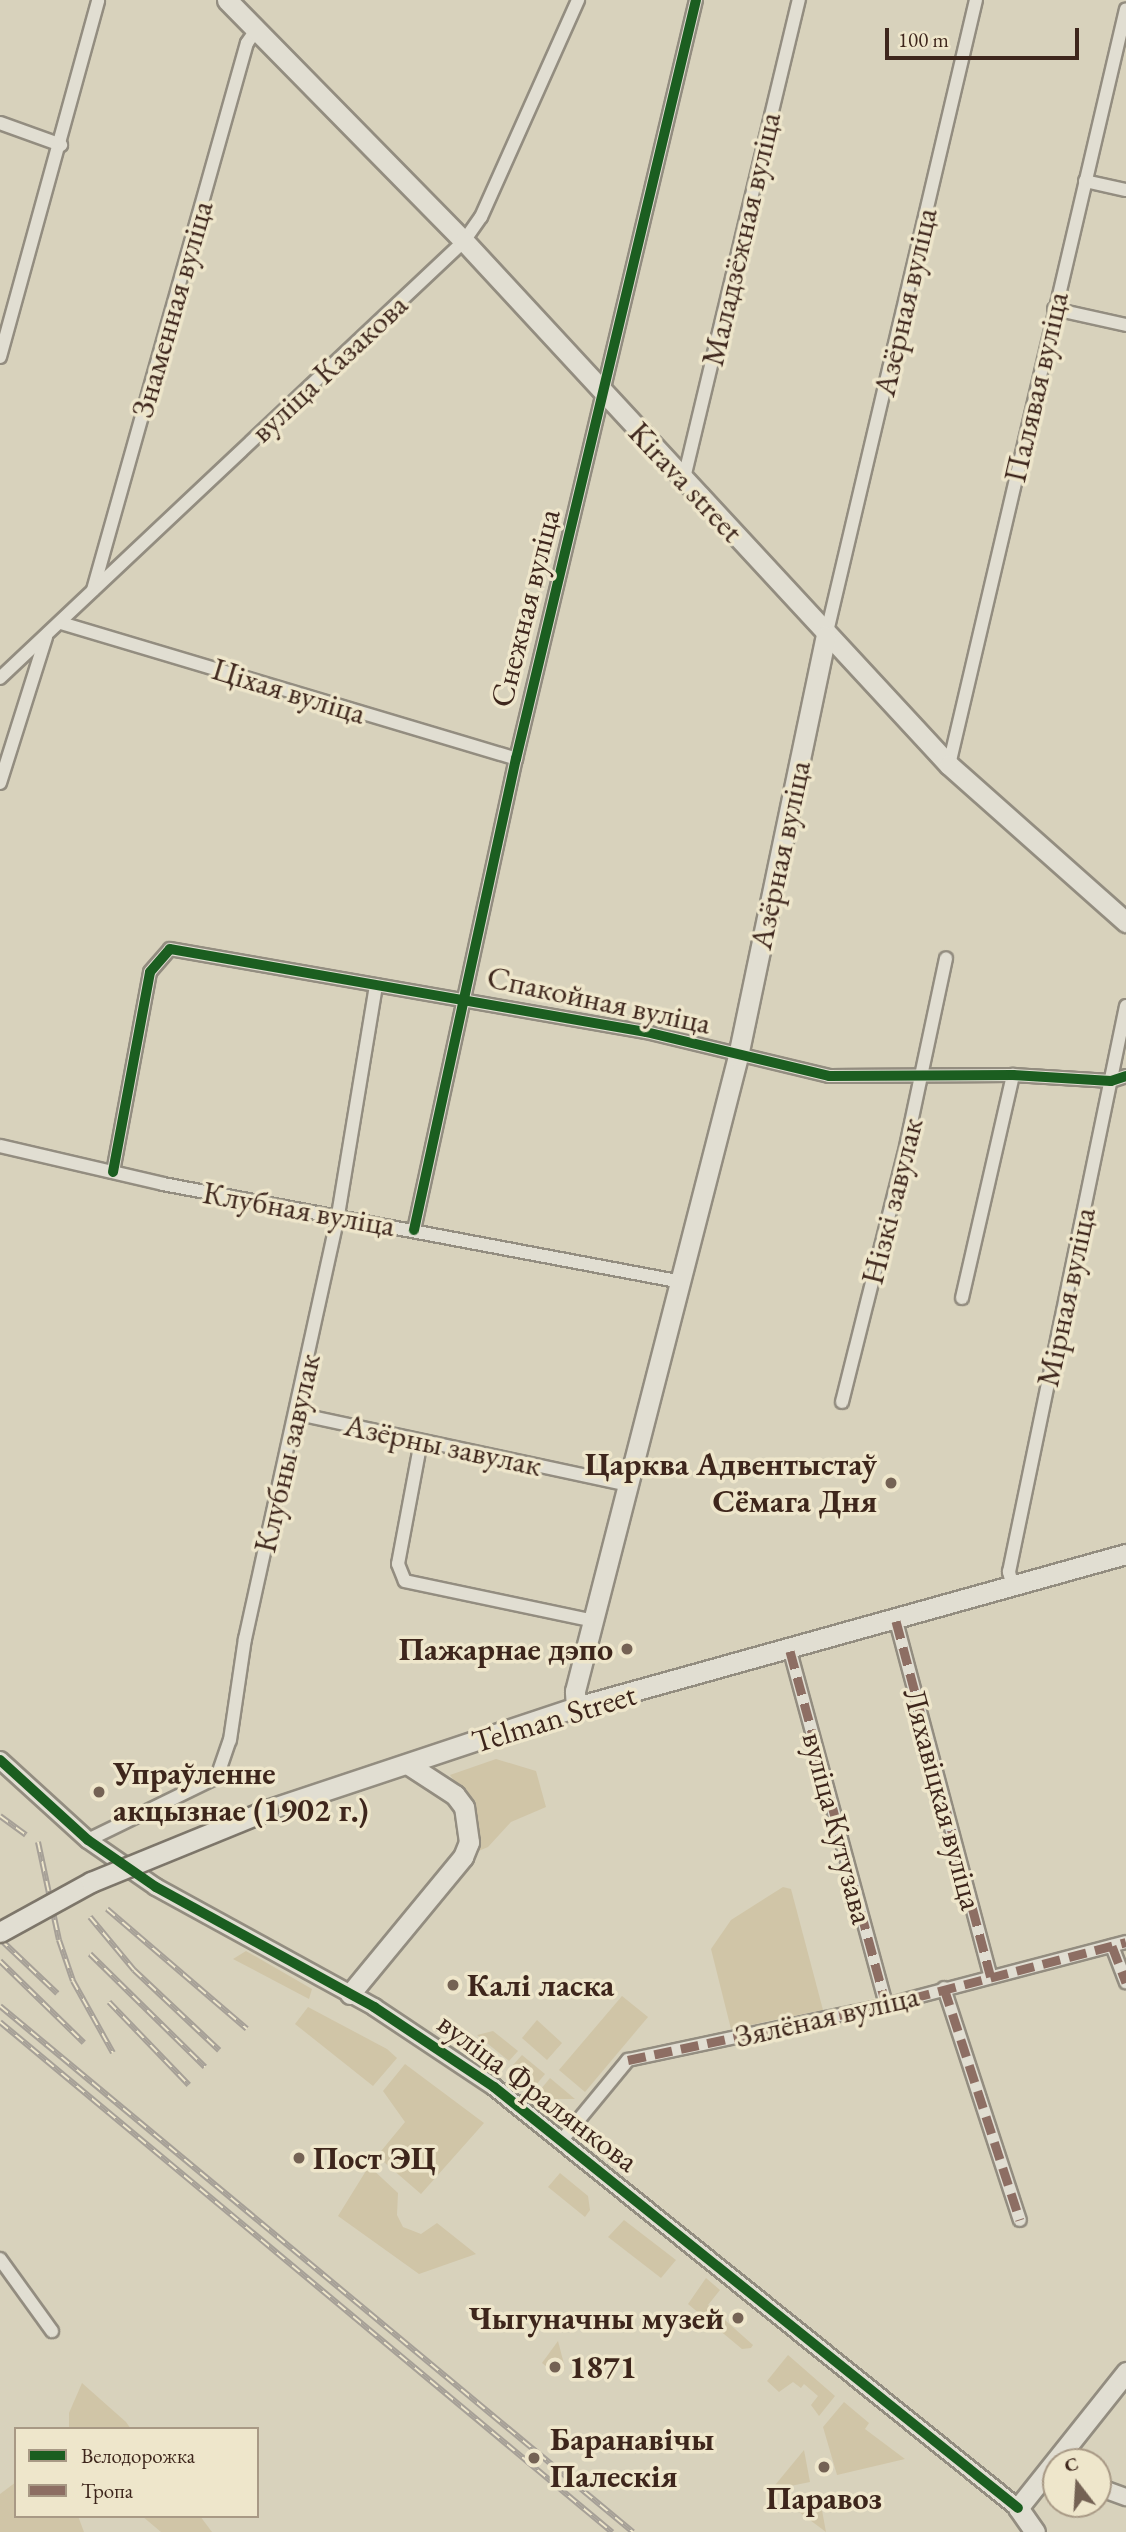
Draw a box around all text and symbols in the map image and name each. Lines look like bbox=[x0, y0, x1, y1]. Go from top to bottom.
scale bar bbox=[888, 14, 1082, 58]
text: 100 m bbox=[898, 26, 949, 53]
street label: Маладзёжная вуліца bbox=[693, 108, 789, 370]
street label: Знаменная вуліца bbox=[123, 196, 221, 422]
street label: Азёрная вуліца bbox=[865, 204, 945, 400]
street label: вуліца Казакова bbox=[243, 286, 415, 450]
street label: Палявая вуліца bbox=[995, 288, 1077, 486]
street label: Kirava street bbox=[620, 414, 752, 550]
street label: Снежная вуліца bbox=[482, 505, 568, 711]
street label: Ціхая вуліца bbox=[208, 650, 370, 732]
street label: Азёрная вуліца bbox=[741, 757, 819, 953]
street label: Спакойная вуліца bbox=[484, 958, 714, 1042]
street label: Нізкі завулак bbox=[853, 1114, 931, 1288]
street label: Клубная вуліца bbox=[200, 1173, 398, 1245]
street label: Мірная вуліца bbox=[1028, 1204, 1104, 1390]
street label: Клубны завулак bbox=[245, 1350, 329, 1556]
street label: Азёрны завулак bbox=[341, 1405, 545, 1485]
place label: Царква Адвентыстаў Сёмага Дня bbox=[585, 1446, 877, 1521]
marker: Царква Адвентыстаў Сёмага Дня bbox=[883, 1475, 899, 1491]
place label: Пажарнае дэпо bbox=[399, 1630, 613, 1668]
marker: Пажарнае дэпо bbox=[619, 1641, 635, 1657]
street label: Telman Street bbox=[467, 1675, 641, 1761]
street label: Ляхавіцкая вуліца bbox=[895, 1684, 991, 1914]
street label: вуліца Кутузава bbox=[794, 1728, 882, 1928]
place label: Упраўленне акцызнае (1902 г.) bbox=[113, 1755, 368, 1830]
marker: Упраўленне акцызнае (1902 г.) bbox=[91, 1784, 107, 1800]
place label: Калі ласка bbox=[467, 1966, 614, 2004]
street label: Зялёная вуліца bbox=[731, 1976, 923, 2056]
marker: Калі ласка bbox=[445, 1977, 461, 1993]
street label: вуліца Фралянкова bbox=[430, 2004, 646, 2180]
place label: Пост ЭЦ bbox=[313, 2139, 436, 2177]
marker: Пост ЭЦ bbox=[291, 2150, 307, 2166]
place label: Чыгуначны музей bbox=[468, 2299, 724, 2337]
marker: Чыгуначны музей bbox=[730, 2310, 746, 2326]
place label: 1871 bbox=[569, 2348, 637, 2386]
marker: 1871 bbox=[547, 2359, 563, 2375]
place label: Баранавічы Палескія bbox=[550, 2421, 714, 2496]
legend bbox=[14, 2427, 259, 2518]
text: Велодорожка bbox=[81, 2442, 195, 2469]
marker: Баранавічы Палескія bbox=[524, 2448, 544, 2468]
north arrow bbox=[1042, 2448, 1112, 2518]
text: С bbox=[1061, 2450, 1081, 2478]
marker: Паравоз bbox=[816, 2459, 832, 2475]
text: Тропа bbox=[81, 2477, 133, 2504]
place label: Паравоз bbox=[766, 2479, 882, 2517]

